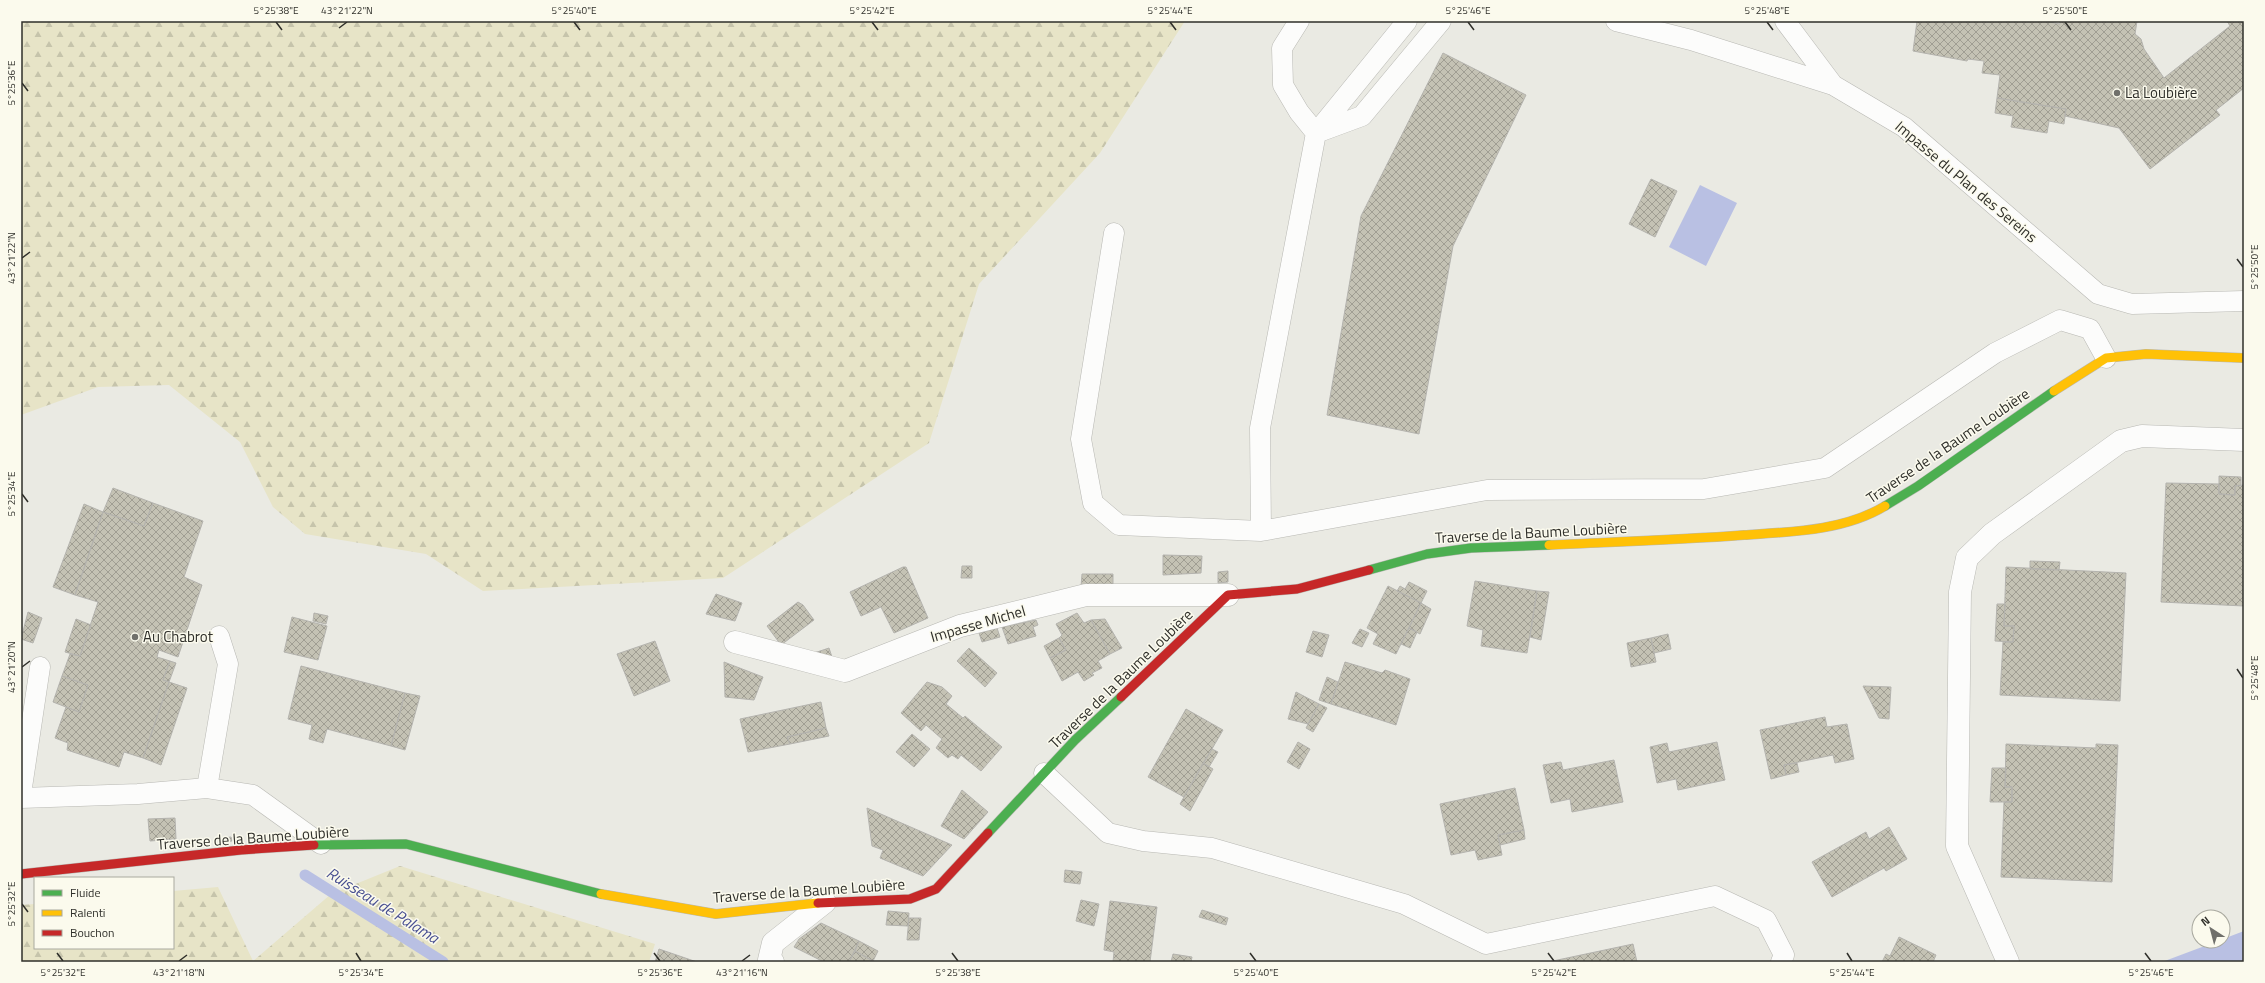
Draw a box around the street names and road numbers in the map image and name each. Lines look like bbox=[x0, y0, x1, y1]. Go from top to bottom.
street label: Impasse du Plan des Sereins bbox=[1890, 115, 2042, 248]
street label: Traverse de la Baume Loubière bbox=[1861, 382, 2034, 509]
street label: Traverse de la Baume Loubière bbox=[1434, 516, 1628, 549]
street label: Impasse Michel bbox=[928, 599, 1028, 648]
street label: Traverse de la Baume Loubière bbox=[1043, 604, 1198, 754]
street label: Traverse de la Baume Loubière bbox=[156, 819, 350, 856]
street label: Traverse de la Baume Loubière bbox=[712, 872, 906, 909]

